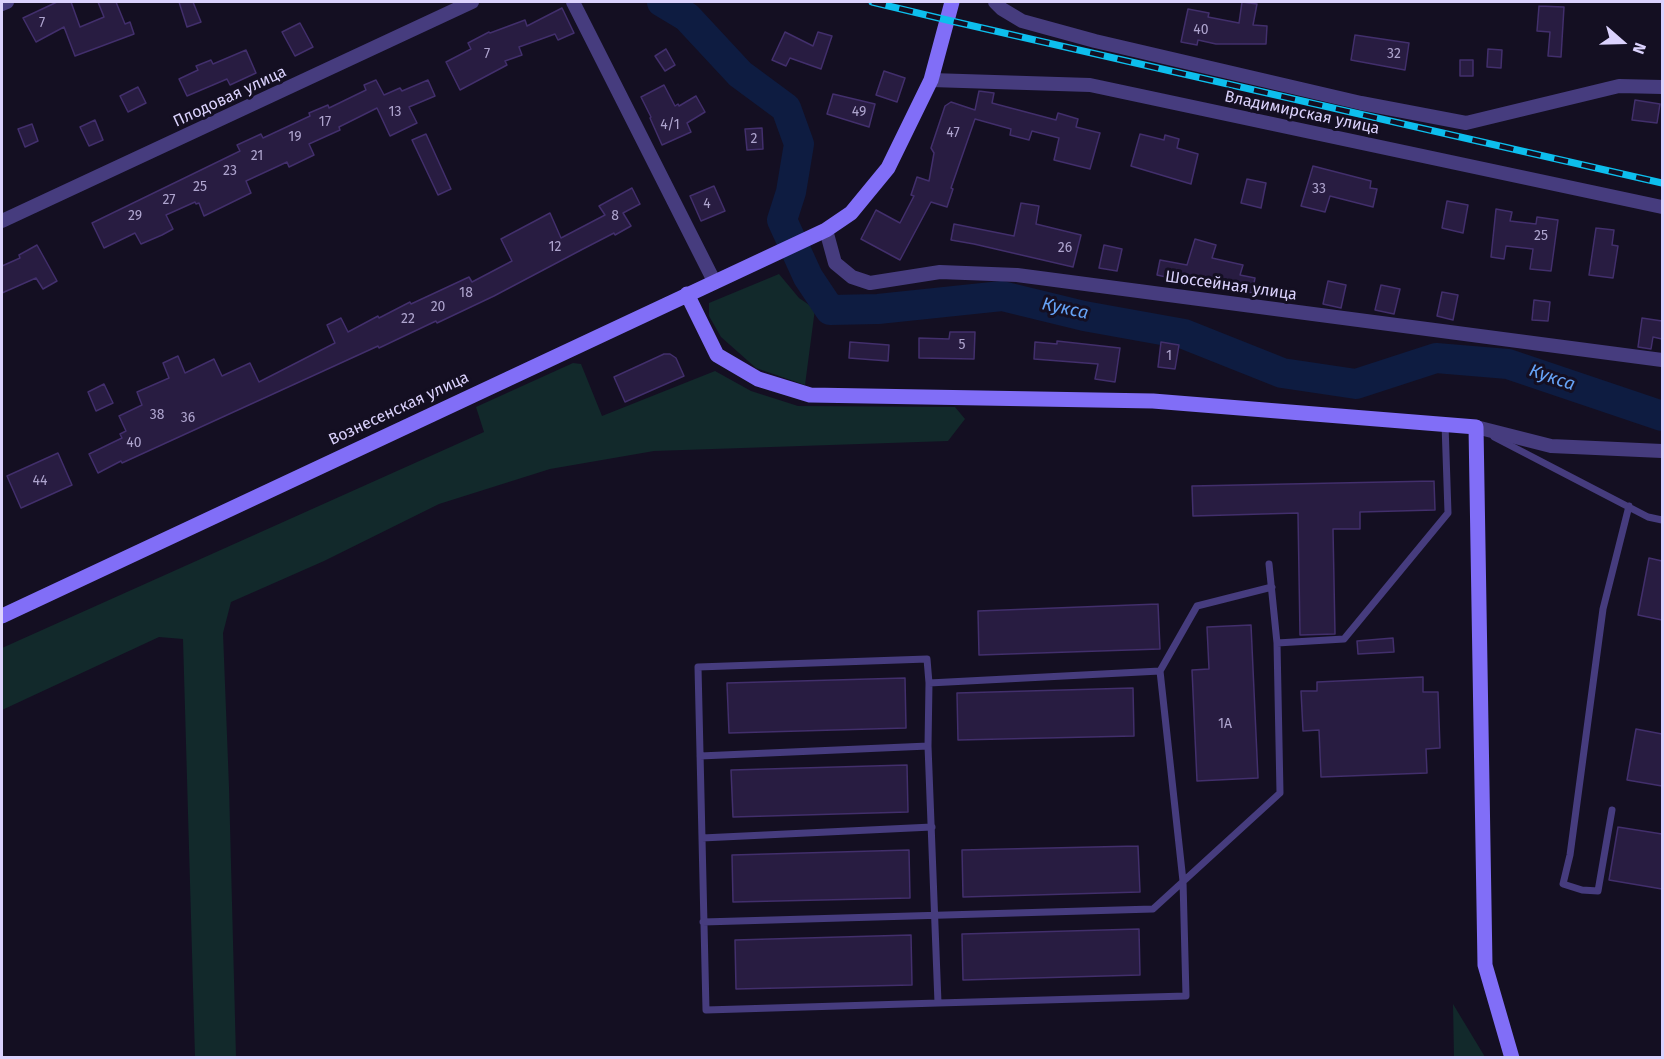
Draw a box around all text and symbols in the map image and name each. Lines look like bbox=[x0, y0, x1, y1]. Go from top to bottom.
north arrow bbox=[1592, 12, 1652, 72]
house number: 7 bbox=[39, 15, 45, 31]
house number: 40 bbox=[1193, 22, 1209, 38]
text: N bbox=[1629, 40, 1650, 57]
house number: 7 bbox=[484, 46, 490, 62]
house number: 32 bbox=[1387, 46, 1401, 62]
street label: Плодовая улица bbox=[170, 62, 290, 132]
street label: Владимирская улица bbox=[1223, 87, 1381, 139]
house number: 13 bbox=[388, 104, 402, 120]
house number: 49 bbox=[852, 104, 866, 120]
house number: 17 bbox=[319, 114, 331, 130]
house number: 4/1 bbox=[660, 117, 680, 133]
house number: 47 bbox=[946, 125, 960, 141]
house number: 19 bbox=[288, 129, 302, 145]
house number: 2 bbox=[751, 131, 757, 147]
house number: 21 bbox=[251, 148, 263, 164]
house number: 23 bbox=[223, 163, 237, 179]
house number: 25 bbox=[193, 179, 207, 195]
house number: 33 bbox=[1312, 181, 1326, 197]
house number: 27 bbox=[162, 192, 176, 208]
house number: 4 bbox=[703, 196, 711, 212]
house number: 29 bbox=[128, 208, 142, 224]
house number: 8 bbox=[611, 208, 619, 224]
house number: 25 bbox=[1534, 228, 1548, 244]
house number: 12 bbox=[549, 239, 561, 255]
house number: 26 bbox=[1058, 240, 1072, 256]
street label: Шоссейная улица bbox=[1164, 267, 1298, 305]
house number: 18 bbox=[459, 285, 473, 301]
water label: Кукса bbox=[1040, 294, 1090, 324]
house number: 20 bbox=[431, 299, 445, 315]
house number: 22 bbox=[401, 311, 415, 327]
house number: 5 bbox=[958, 337, 966, 353]
house number: 1 bbox=[1166, 348, 1172, 364]
water label: Кукса bbox=[1526, 360, 1578, 396]
street label: Вознесенская улица bbox=[326, 368, 472, 450]
house number: 38 bbox=[150, 407, 164, 423]
house number: 36 bbox=[181, 410, 195, 426]
house number: 40 bbox=[126, 435, 142, 451]
house number: 44 bbox=[33, 473, 47, 489]
house number: 1А bbox=[1218, 716, 1232, 732]

